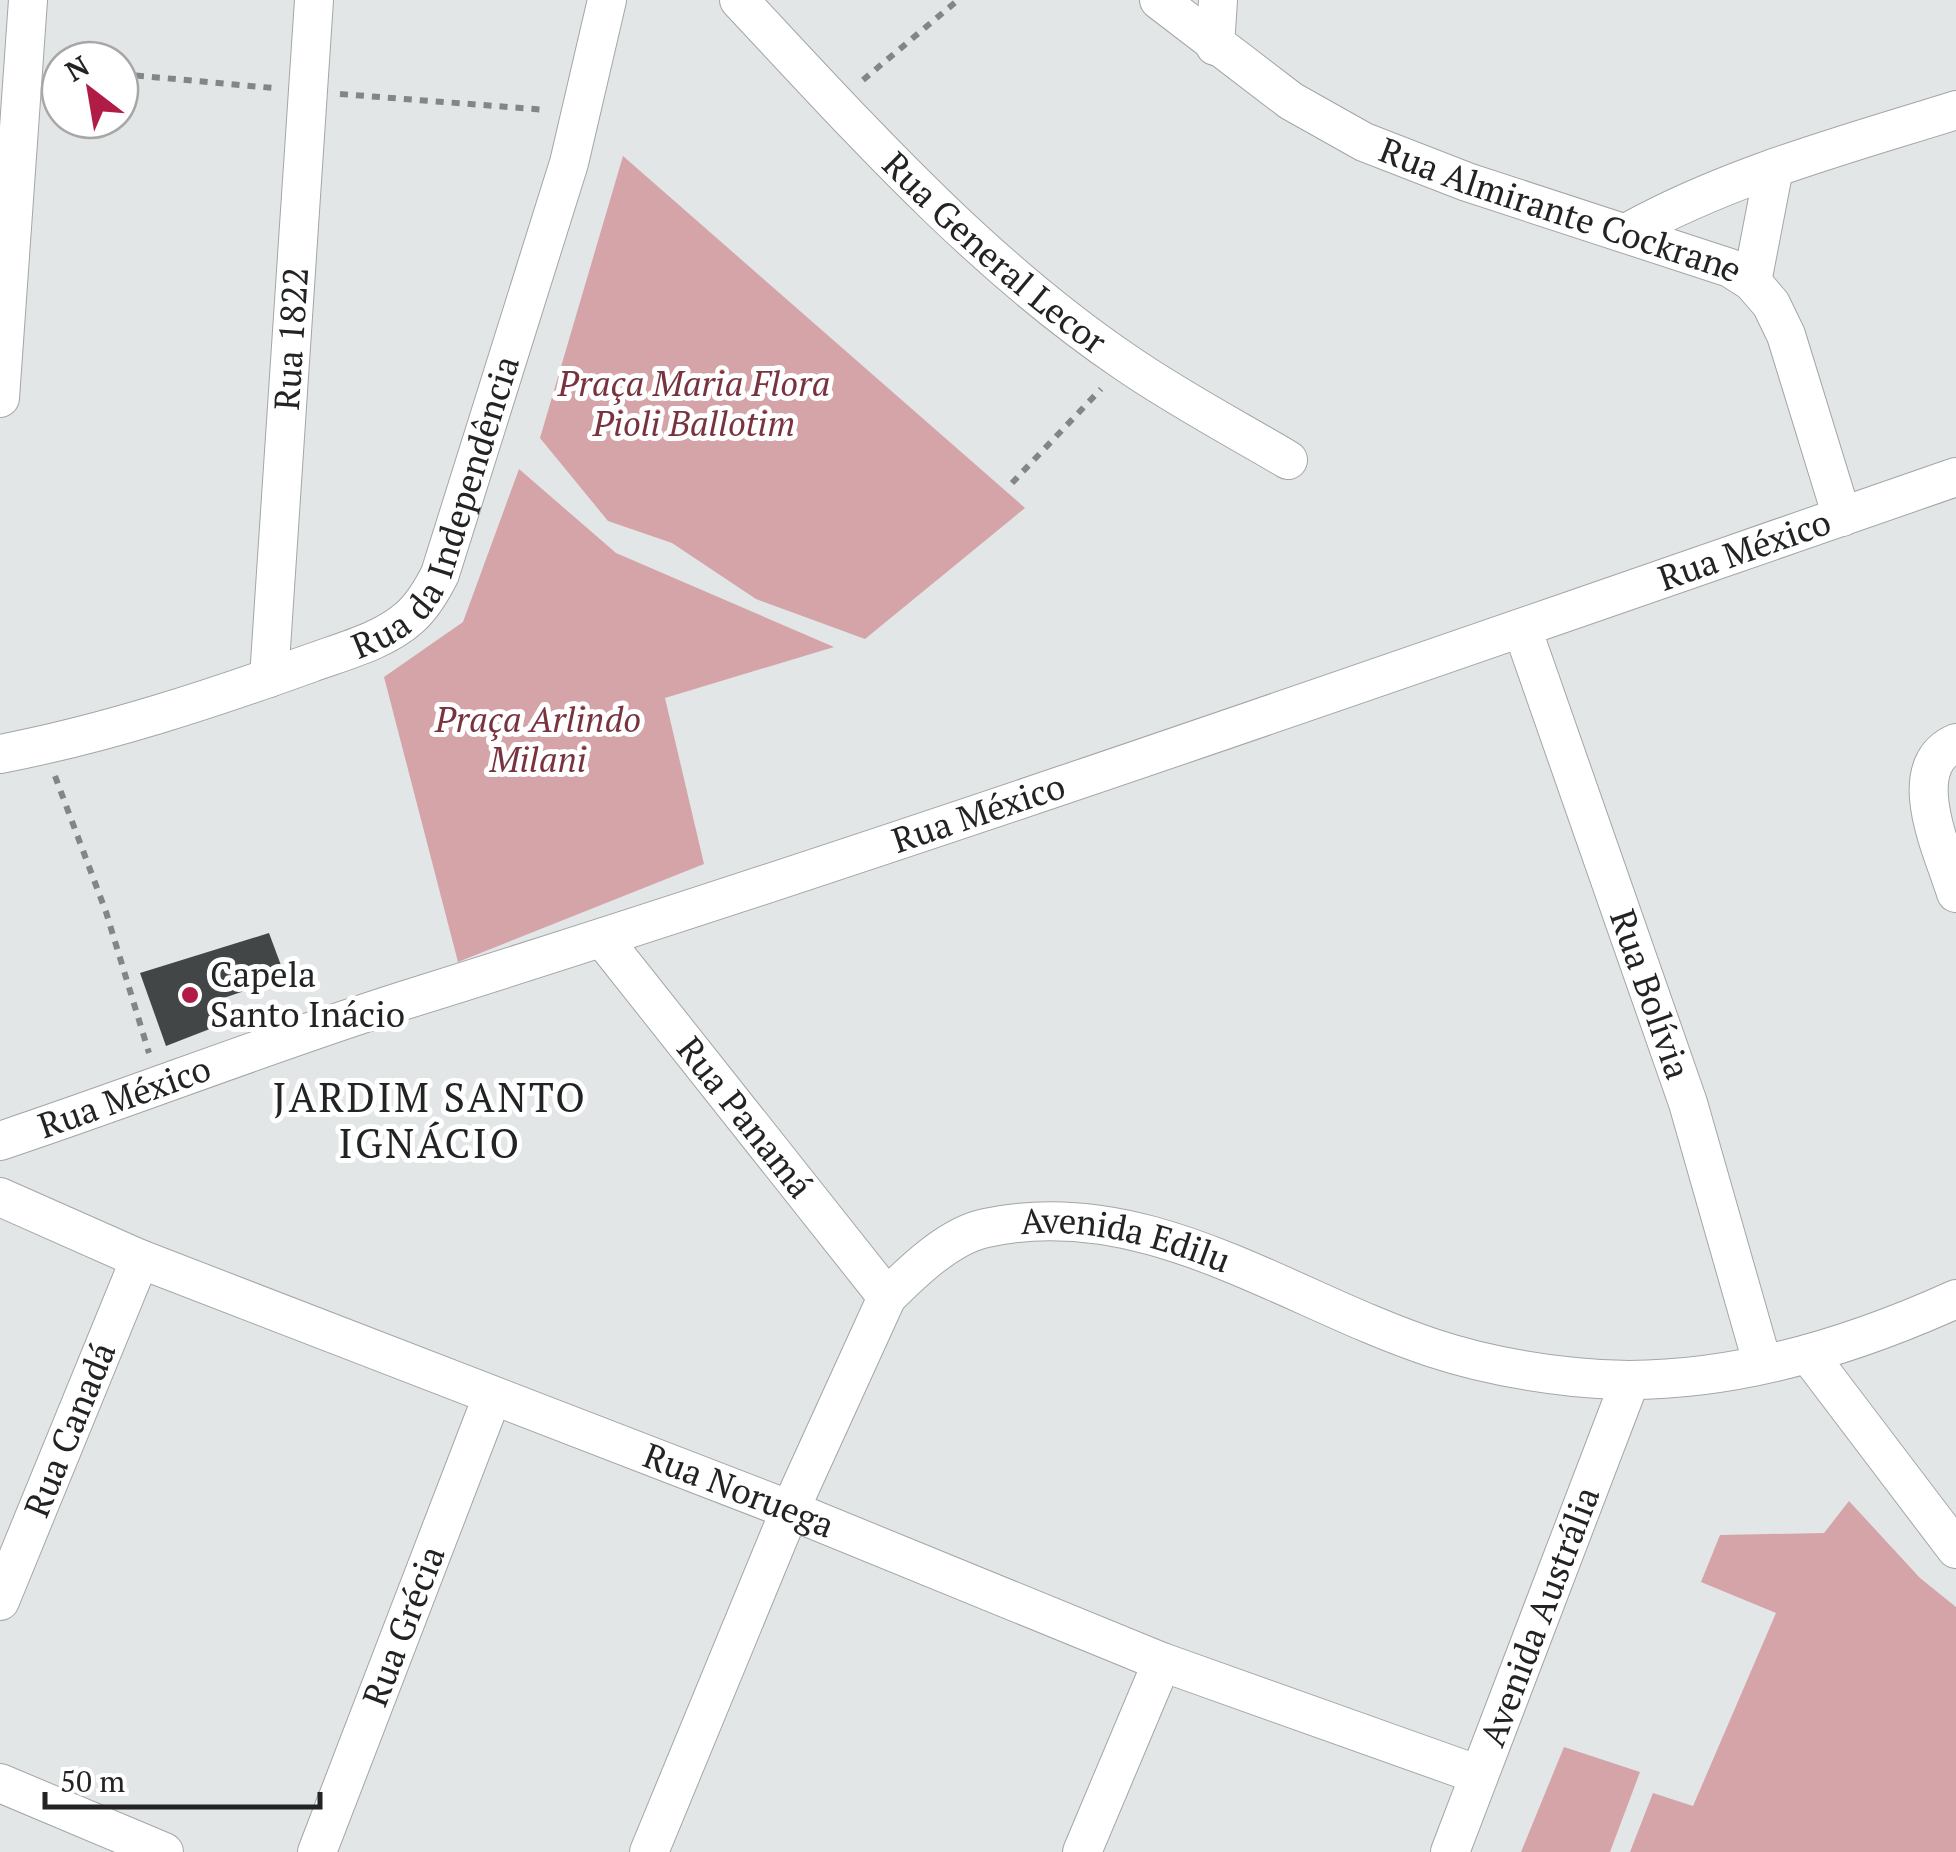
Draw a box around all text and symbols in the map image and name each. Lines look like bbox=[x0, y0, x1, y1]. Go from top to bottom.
north arrow bbox=[40, 40, 140, 140]
text: N bbox=[58, 47, 95, 89]
street label: Rua Almirante Cockrane bbox=[1373, 126, 1752, 292]
street label: Rua General Lecor bbox=[873, 141, 1116, 364]
street label: Rua 1822 bbox=[263, 266, 318, 412]
street label: Rua da Independência bbox=[345, 350, 529, 669]
park label: Praça Maria Flora Pioli Ballotim bbox=[557, 360, 830, 446]
street label: Rua México bbox=[1652, 498, 1837, 601]
park label: Praça Arlindo Milani bbox=[434, 696, 641, 782]
street label: Rua México bbox=[886, 762, 1071, 863]
street label: Rua Bolívia bbox=[1600, 903, 1702, 1085]
place label: Capela Santo Inácio bbox=[210, 951, 405, 1037]
marker: Capela Santo Inácio bbox=[179, 984, 201, 1006]
street label: Rua Panamá bbox=[667, 1027, 824, 1207]
street label: Rua México bbox=[32, 1045, 217, 1148]
district label: JARDIM SANTO IGNÁCIO bbox=[273, 1070, 587, 1169]
street label: Avenida Edilu bbox=[1019, 1197, 1237, 1283]
street label: Rua Canadá bbox=[13, 1335, 125, 1523]
street label: Rua Noruega bbox=[637, 1432, 841, 1548]
street label: Avenida Austrália bbox=[1469, 1480, 1610, 1753]
street label: Rua Grécia bbox=[351, 1539, 455, 1713]
scale bar bbox=[45, 1747, 320, 1809]
text: 50 m bbox=[60, 1761, 125, 1801]

